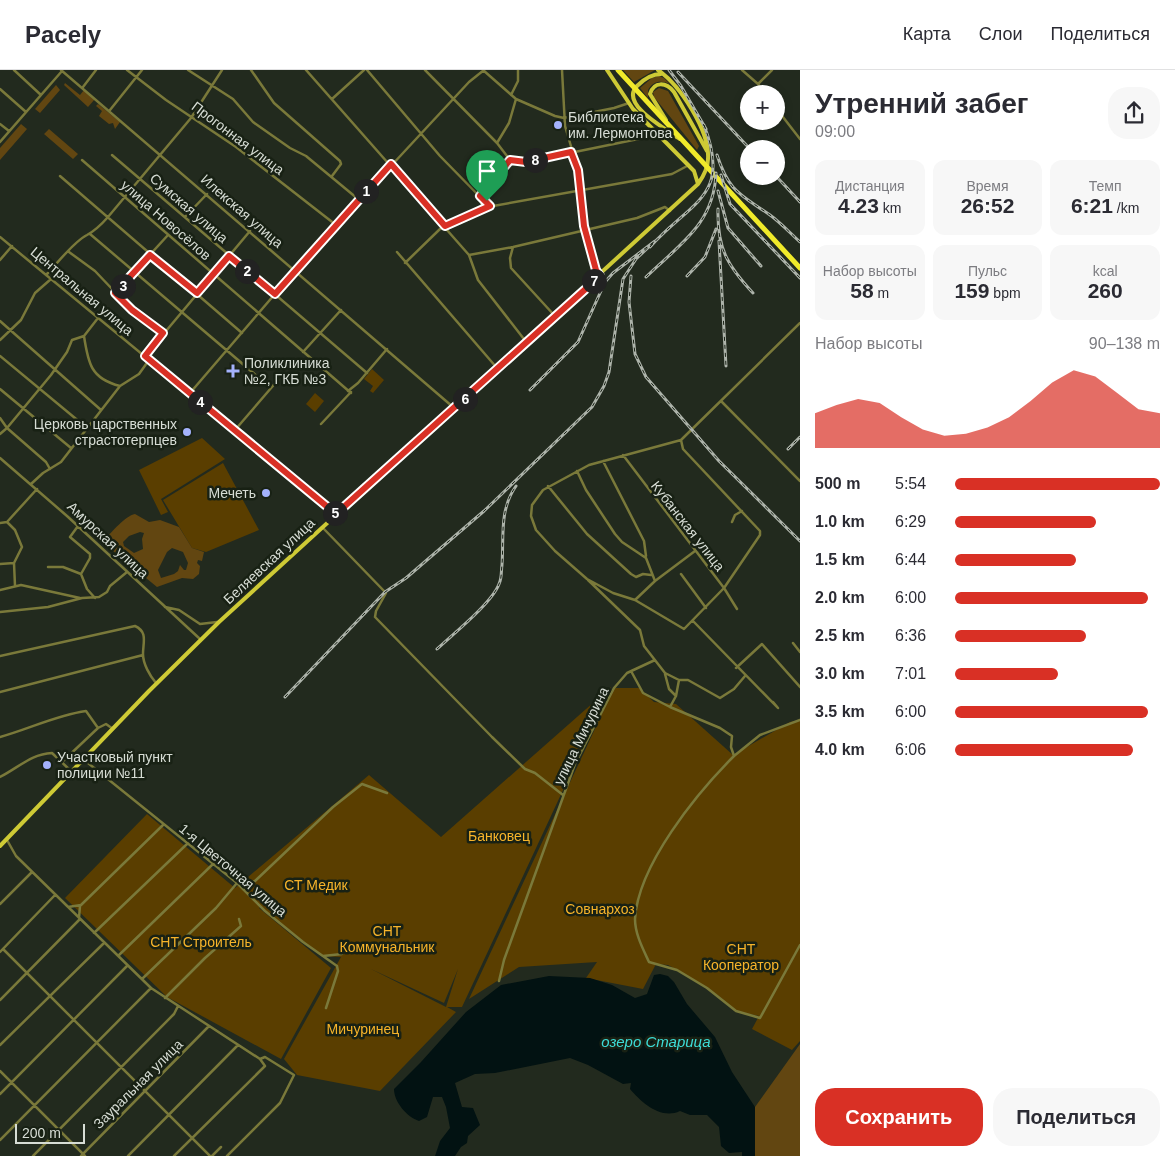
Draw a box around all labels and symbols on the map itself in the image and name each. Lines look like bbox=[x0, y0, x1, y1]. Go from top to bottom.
street label: Прогонная улица bbox=[189, 98, 287, 178]
place label: Библиотека им. Лермонтова bbox=[568, 109, 672, 141]
marker: Библиотека им. Лермонтова bbox=[552, 119, 564, 131]
pin: 8 bbox=[522, 148, 548, 172]
pin bbox=[466, 150, 508, 201]
street label: Сумская улица bbox=[147, 170, 231, 246]
street label: Илекская улица bbox=[198, 171, 286, 251]
street label: улица Новосёлов bbox=[118, 177, 214, 263]
pin: 1 bbox=[354, 178, 378, 204]
street label: Центральная улица bbox=[28, 243, 137, 339]
pin: 2 bbox=[234, 258, 260, 284]
pin: 7 bbox=[582, 268, 606, 294]
pin: 3 bbox=[110, 274, 136, 298]
place label: Поликлиника №2, ГКБ №3 bbox=[244, 355, 330, 387]
marker: Поликлиника №2, ГКБ №3 bbox=[226, 364, 240, 378]
pin: 6 bbox=[452, 386, 478, 412]
pin: 4 bbox=[188, 390, 212, 414]
place label: Церковь царственных страстотерпцев bbox=[34, 416, 177, 448]
marker: Церковь царственных страстотерпцев bbox=[181, 426, 193, 438]
street label: Кубанская улица bbox=[648, 478, 728, 574]
place label: Мечеть bbox=[209, 485, 256, 501]
marker: Мечеть bbox=[260, 487, 272, 499]
street label: Амурская улица bbox=[64, 498, 152, 582]
pin: 5 bbox=[322, 500, 348, 526]
street label: Беляевская улица bbox=[220, 515, 318, 607]
street label: улица Мичурина bbox=[550, 684, 612, 788]
place label: Участковый пункт полиции №11 bbox=[57, 749, 173, 781]
marker: Участковый пункт полиции №11 bbox=[41, 759, 53, 771]
street label: 1-я Цветочная улица bbox=[176, 820, 290, 920]
park label: Банковец bbox=[468, 828, 530, 844]
park label: СТ Медик bbox=[284, 877, 349, 893]
park label: Совнархоз bbox=[565, 901, 635, 917]
park label: СНТ Коммунальник bbox=[339, 923, 435, 955]
park label: СНТ Строитель bbox=[150, 934, 252, 950]
park label: СНТ Кооператор bbox=[703, 941, 779, 973]
park label: Мичуринец bbox=[327, 1021, 399, 1037]
water label: озеро Старица bbox=[601, 1033, 711, 1050]
street label: Зауральная улица bbox=[90, 1036, 186, 1132]
scale bar bbox=[15, 1121, 85, 1144]

